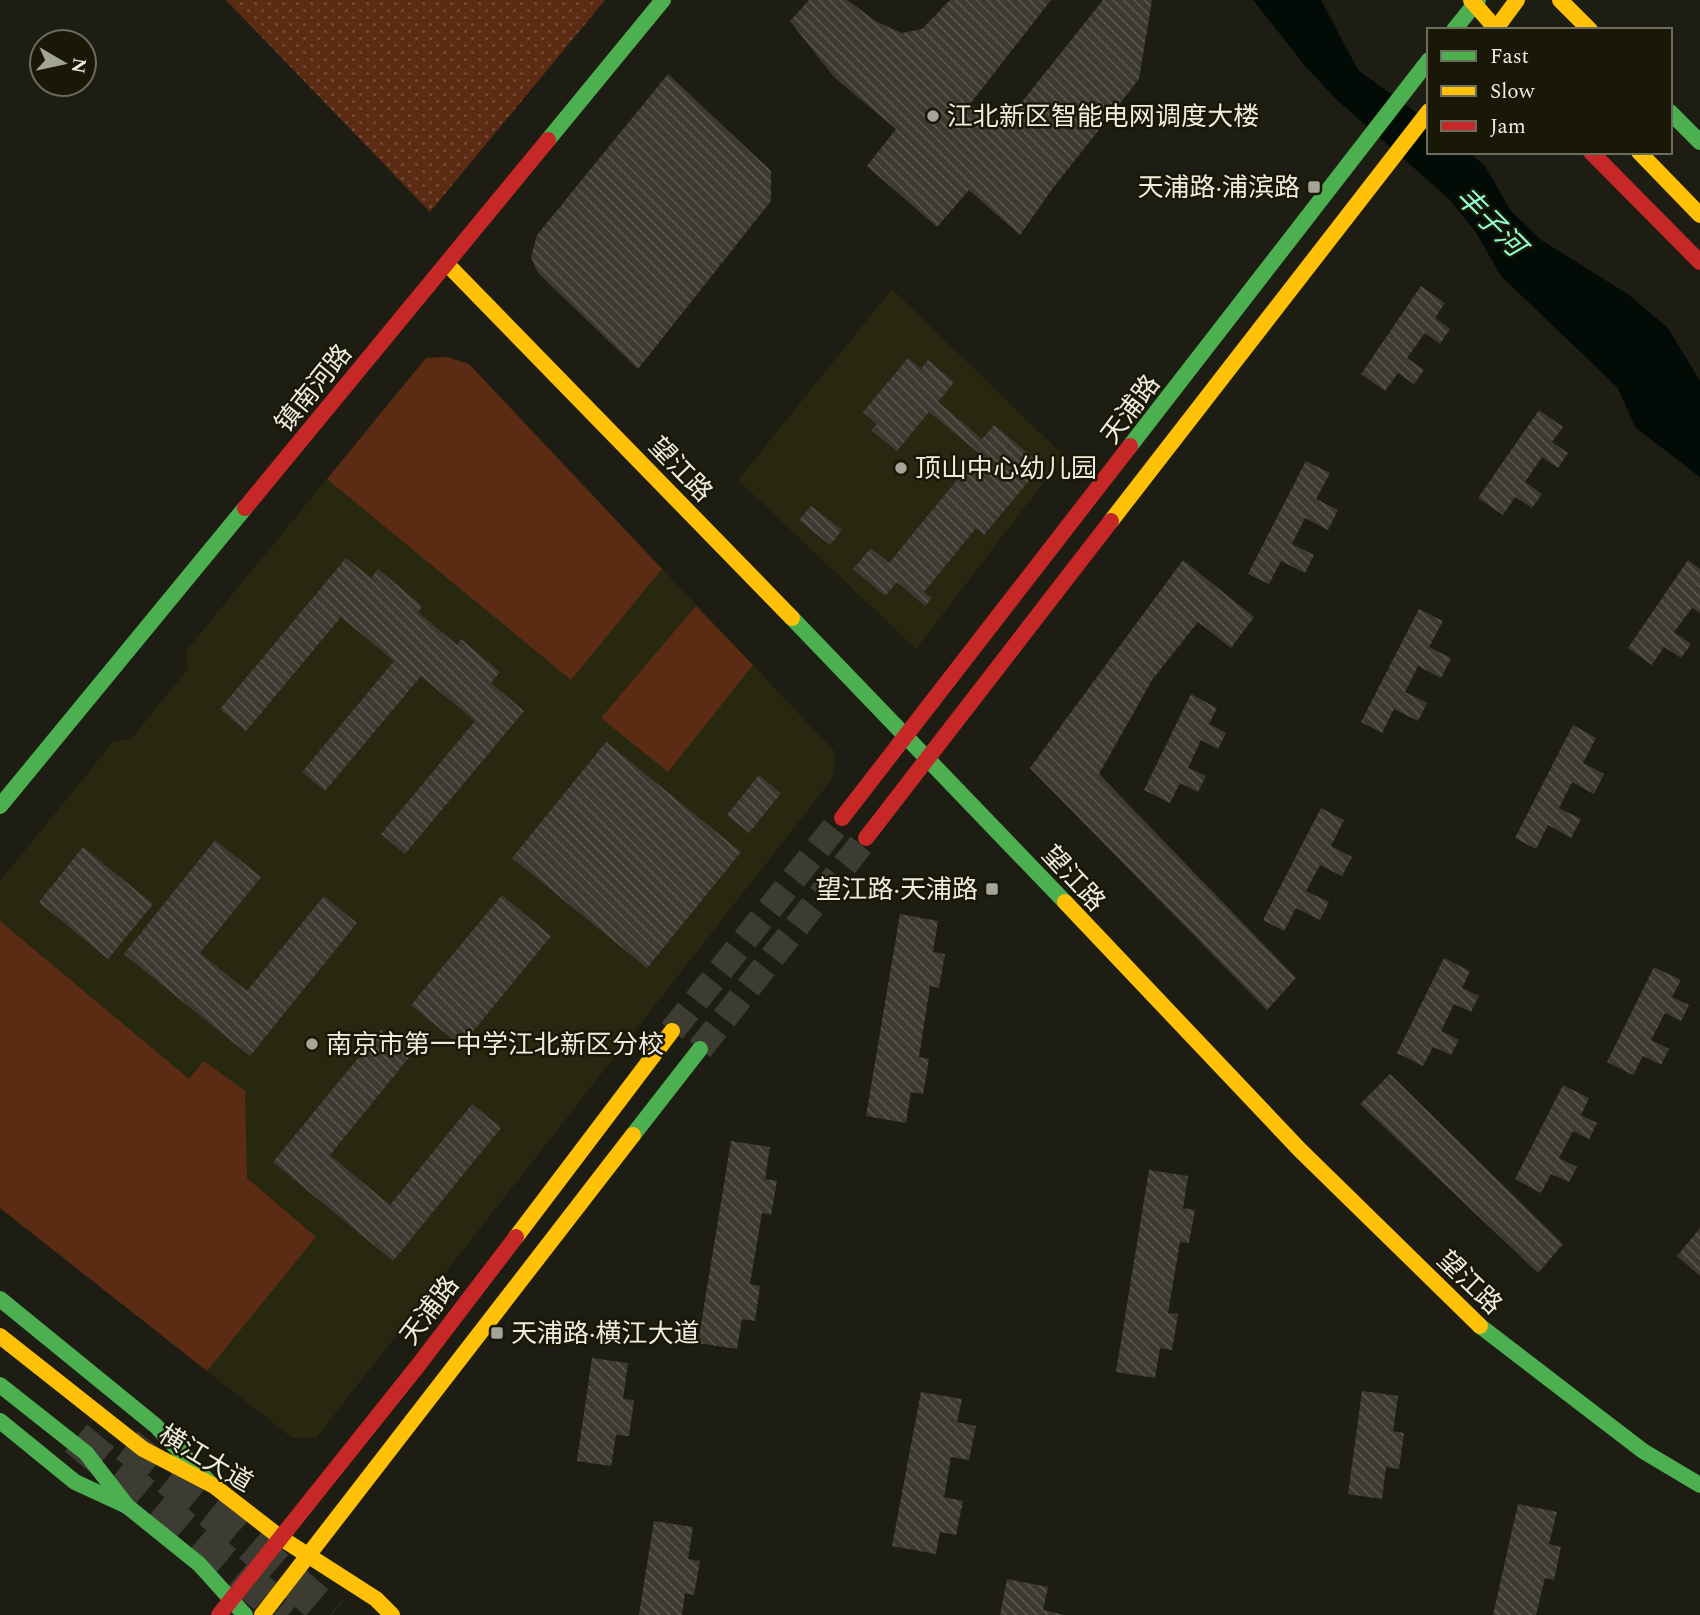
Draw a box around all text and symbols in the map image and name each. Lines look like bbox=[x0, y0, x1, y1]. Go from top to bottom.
north arrow bbox=[28, 28, 98, 98]
legend bbox=[1427, 28, 1672, 154]
text: Fast bbox=[1490, 41, 1529, 73]
text: N bbox=[63, 55, 94, 75]
text: Slow bbox=[1490, 76, 1536, 108]
place label: 江北新区智能电网调度大楼 bbox=[947, 97, 1259, 137]
marker: 江北新区智能电网调度大楼 bbox=[925, 108, 941, 124]
text: Jam bbox=[1490, 111, 1526, 143]
place label: 天浦路·浦滨路 bbox=[1137, 168, 1300, 208]
water label: 丰子河 bbox=[1445, 177, 1538, 270]
marker: 天浦路·浦滨路 bbox=[1306, 179, 1322, 195]
street label: 镇南河路 bbox=[266, 336, 362, 442]
street label: 天浦路 bbox=[1091, 366, 1170, 453]
street label: 望江路 bbox=[639, 428, 722, 512]
place label: 顶山中心幼儿园 bbox=[915, 449, 1097, 489]
marker: 顶山中心幼儿园 bbox=[893, 460, 909, 476]
street label: 望江路 bbox=[1032, 837, 1114, 921]
place label: 望江路·天浦路 bbox=[815, 870, 978, 910]
marker: 望江路·天浦路 bbox=[984, 881, 1000, 897]
place label: 南京市第一中学江北新区分校 bbox=[326, 1025, 664, 1065]
marker: 南京市第一中学江北新区分校 bbox=[304, 1036, 320, 1052]
street label: 望江路 bbox=[1427, 1241, 1511, 1324]
street label: 天浦路 bbox=[390, 1267, 469, 1354]
place label: 天浦路·横江大道 bbox=[511, 1314, 700, 1354]
marker: 天浦路·横江大道 bbox=[489, 1325, 505, 1341]
street label: 横江大道 bbox=[151, 1415, 260, 1503]

